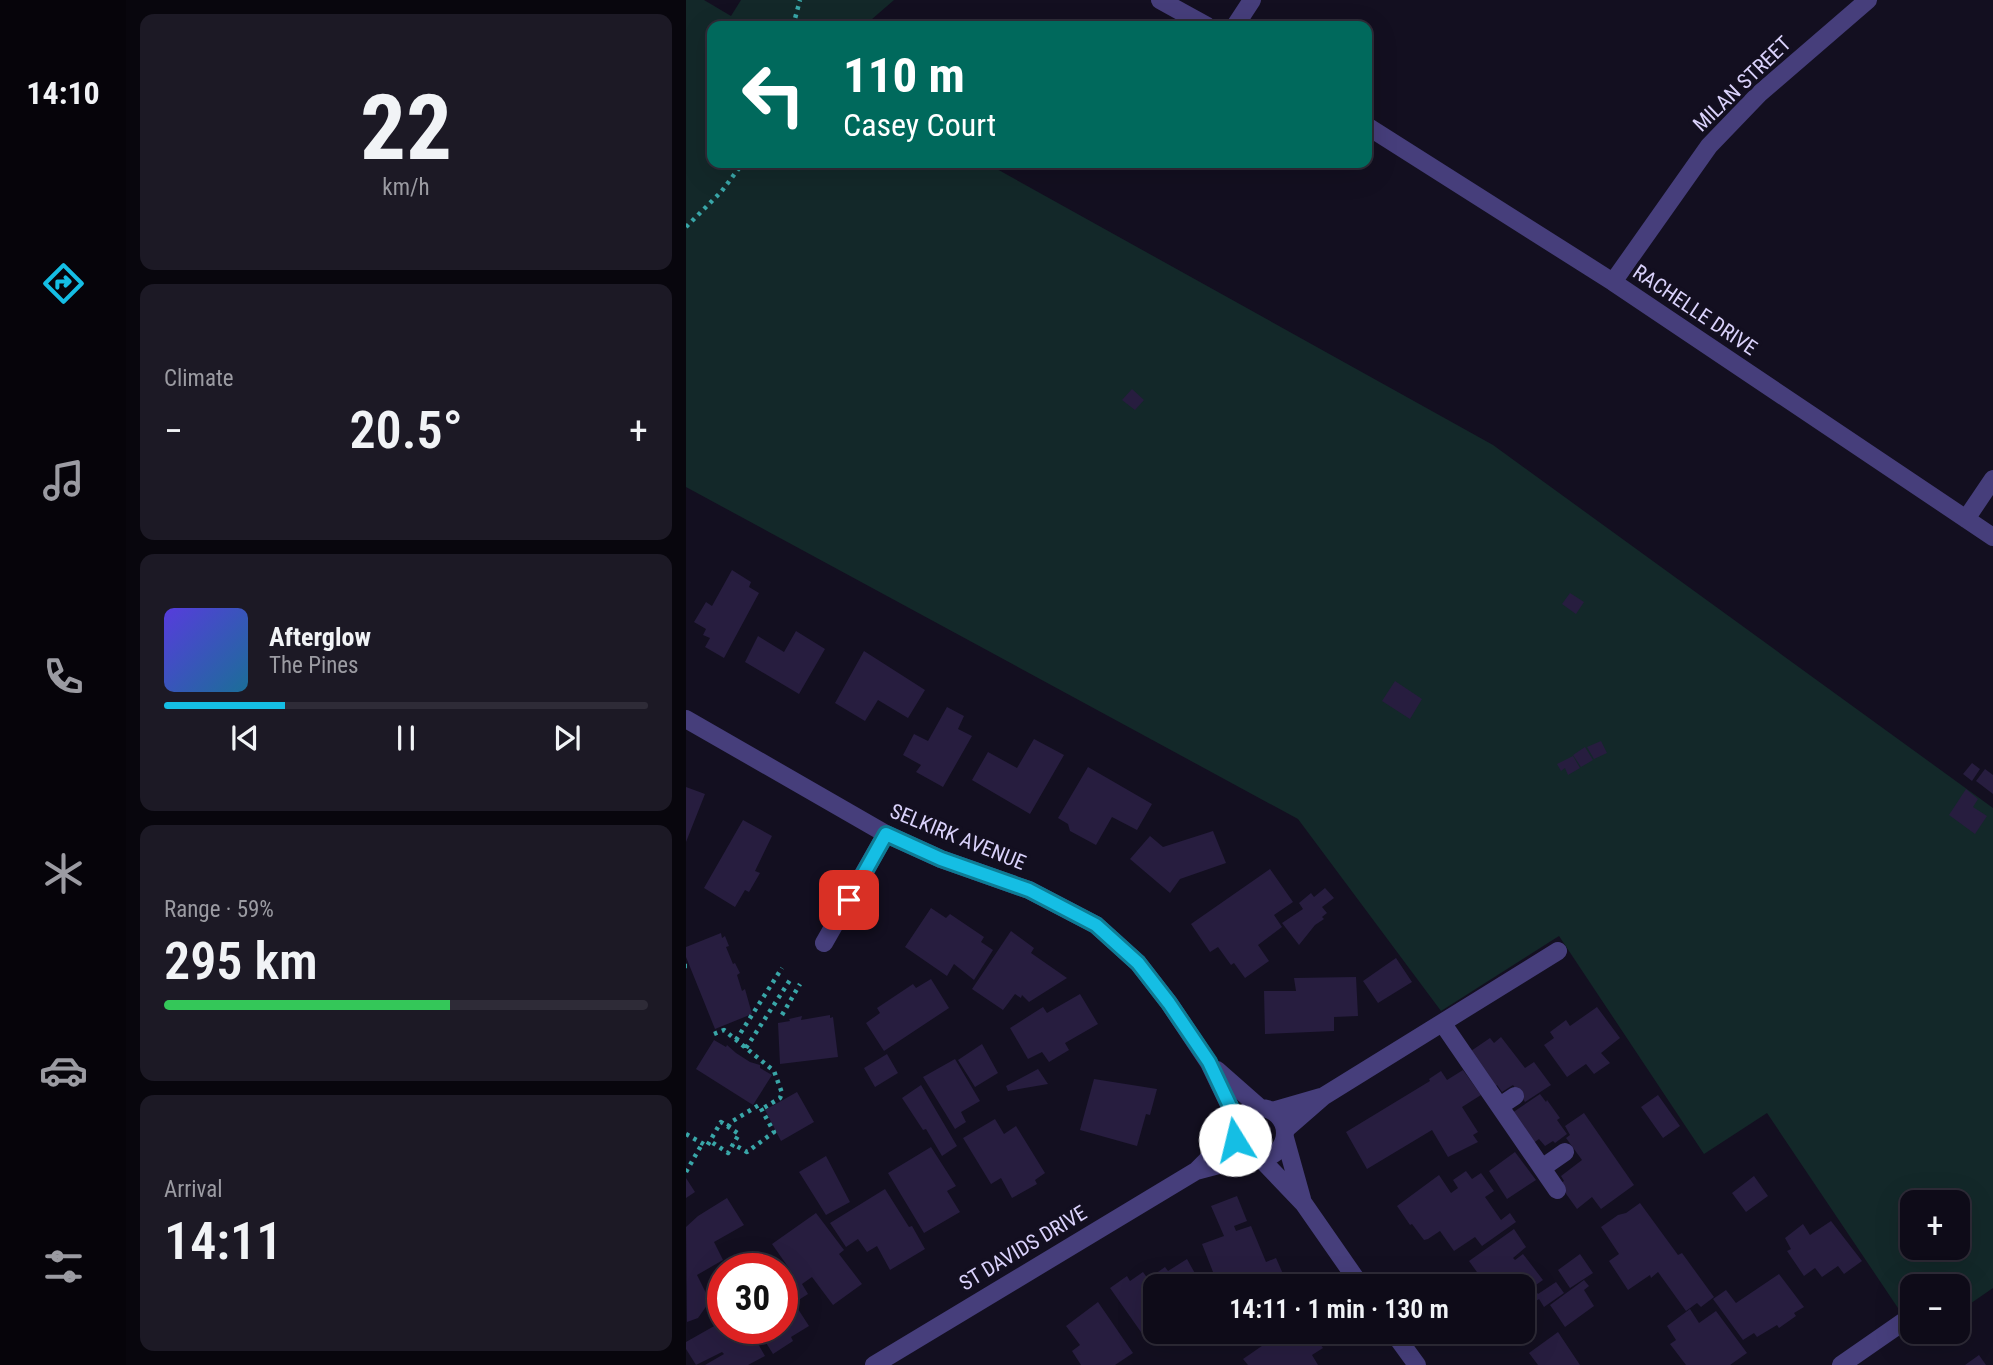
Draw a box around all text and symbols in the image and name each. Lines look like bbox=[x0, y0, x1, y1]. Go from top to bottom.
street label: MILAN STREET bbox=[1688, 31, 1796, 136]
text: 110 m bbox=[843, 47, 965, 104]
icon: left bbox=[728, 49, 819, 140]
text: 14:10 bbox=[26, 74, 100, 112]
text: 22 bbox=[360, 75, 452, 181]
text: Casey Court bbox=[843, 106, 996, 144]
text: km/h bbox=[382, 174, 430, 201]
icon: directions bbox=[39, 259, 88, 308]
street label: RACHELLE DRIVE bbox=[1628, 260, 1762, 360]
text: Climate bbox=[164, 365, 234, 392]
text: 20.5° bbox=[349, 400, 463, 461]
text: − bbox=[164, 409, 183, 453]
text: + bbox=[629, 409, 648, 453]
icon: music bbox=[39, 456, 88, 505]
text: Afterglow bbox=[269, 622, 371, 652]
icon: phone bbox=[39, 652, 88, 701]
text: The Pines bbox=[269, 652, 359, 679]
icon: previous bbox=[226, 719, 264, 757]
icon: pause bbox=[387, 719, 425, 757]
icon: next bbox=[548, 719, 586, 757]
street label: SELKIRK AVENUE bbox=[887, 799, 1029, 875]
icon: climate bbox=[39, 849, 88, 898]
pin bbox=[819, 870, 879, 930]
icon: arrive bbox=[830, 881, 868, 919]
text: Range · 59% bbox=[164, 896, 274, 923]
text: 295 km bbox=[164, 931, 318, 992]
icon: car bbox=[39, 1046, 88, 1095]
position arrow bbox=[1198, 1103, 1272, 1177]
text: Arrival bbox=[164, 1176, 223, 1203]
map controls bbox=[1900, 1190, 1970, 1344]
button: + bbox=[1900, 1190, 1970, 1260]
street label: ST DAVIDS DRIVE bbox=[955, 1200, 1091, 1296]
text: 14:11 bbox=[164, 1211, 282, 1272]
icon: filters bbox=[39, 1242, 88, 1291]
speed limit sign: 30 bbox=[707, 1253, 798, 1344]
button: − bbox=[1900, 1274, 1970, 1344]
text: 14:11 · 1 min · 130 m bbox=[1229, 1294, 1449, 1324]

